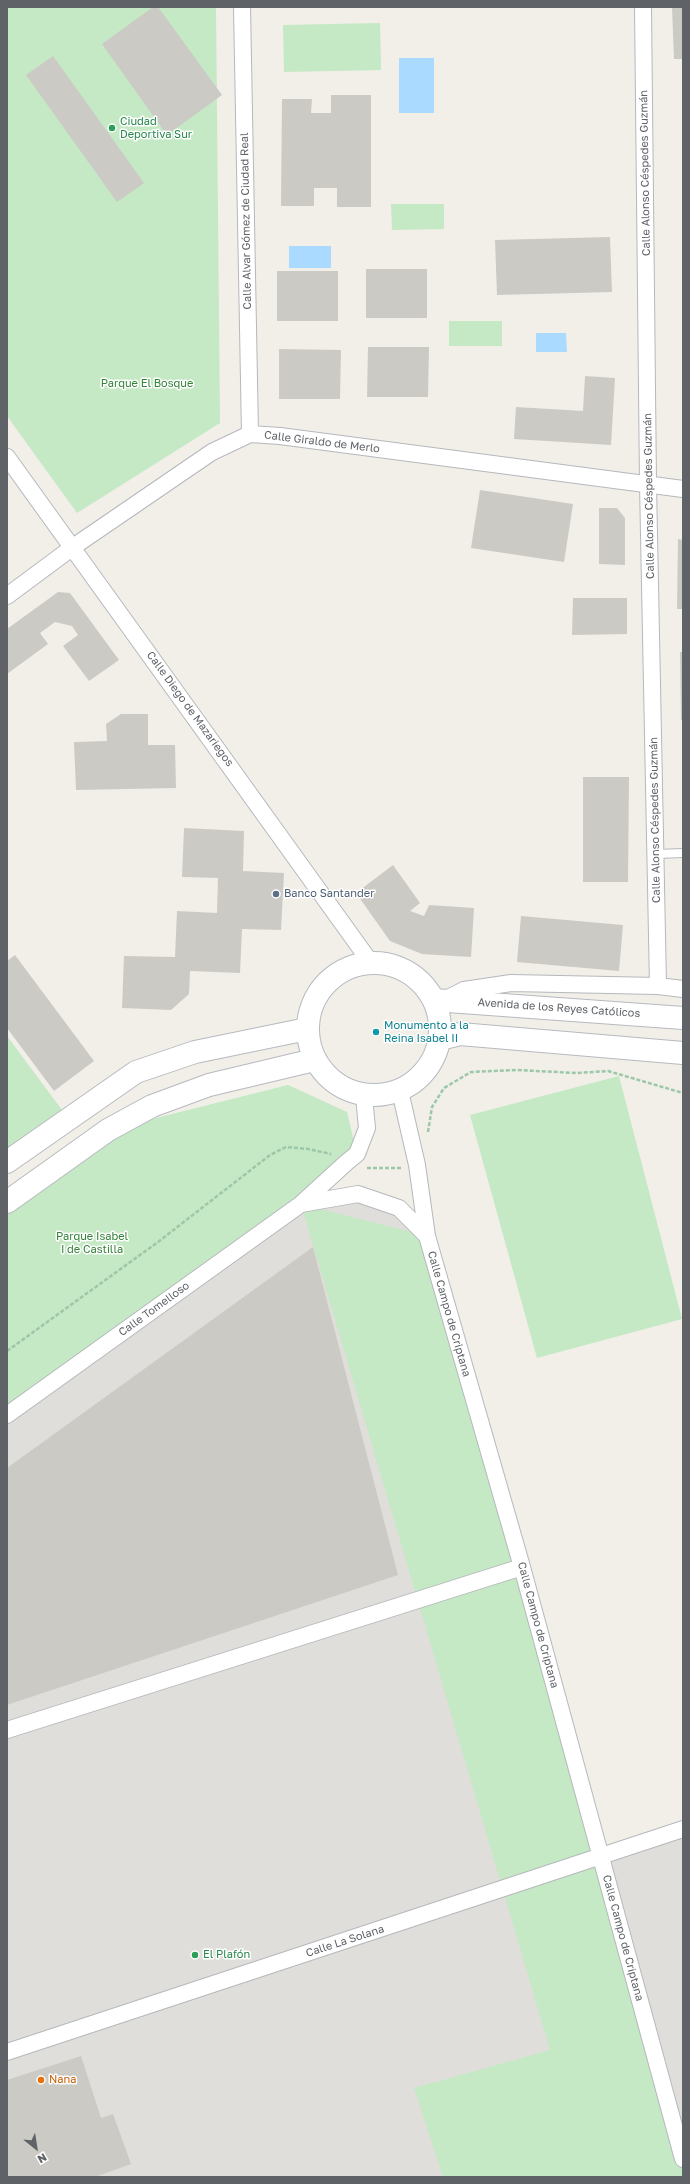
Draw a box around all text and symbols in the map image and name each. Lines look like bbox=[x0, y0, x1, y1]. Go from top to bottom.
street label: Calle Alonso Céspedes Guzmán bbox=[637, 90, 653, 256]
place label: Ciudad Deportiva Sur bbox=[120, 115, 192, 141]
marker: Ciudad Deportiva Sur bbox=[107, 123, 117, 133]
street label: Calle Alvar Gómez de Ciudad Real bbox=[238, 132, 254, 310]
park label: Parque El Bosque bbox=[101, 377, 193, 391]
street label: Calle Alonso Céspedes Guzmán bbox=[641, 413, 657, 579]
street label: Calle Giraldo de Merlo bbox=[263, 428, 381, 456]
street label: Calle Diego de Mazariegos bbox=[144, 649, 236, 769]
street label: Calle Alonso Céspedes Guzmán bbox=[647, 737, 663, 903]
place label: Banco Santander bbox=[284, 887, 374, 901]
marker: Banco Santander bbox=[271, 889, 281, 899]
street label: Avenida de los Reyes Católicos bbox=[477, 996, 641, 1020]
place label: Monumento a la Reina Isabel II bbox=[384, 1019, 469, 1045]
marker: Monumento a la Reina Isabel II bbox=[371, 1027, 381, 1037]
park label: Parque Isabel I de Castilla bbox=[56, 1230, 128, 1256]
street label: Calle Campo de Criptana bbox=[425, 1250, 473, 1378]
street label: Calle Tomelloso bbox=[116, 1279, 192, 1339]
street label: Calle Campo de Criptana bbox=[515, 1560, 561, 1690]
street label: Calle Campo de Criptana bbox=[600, 1873, 646, 2003]
street label: Calle La Solana bbox=[304, 1922, 386, 1960]
place label: El Plafón bbox=[203, 1948, 250, 1962]
marker: El Plafón bbox=[190, 1950, 200, 1960]
place label: Nana bbox=[49, 2073, 77, 2087]
marker: Nana bbox=[36, 2075, 46, 2085]
north arrow bbox=[16, 2128, 56, 2168]
text: N bbox=[35, 2151, 49, 2167]

